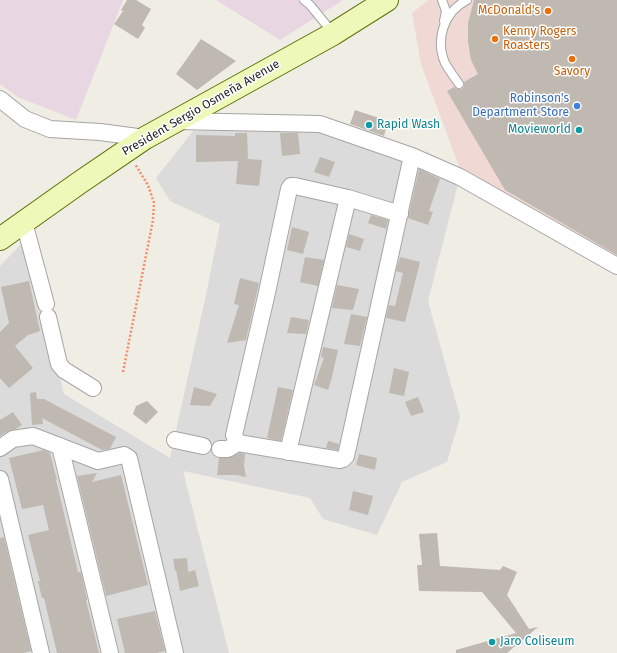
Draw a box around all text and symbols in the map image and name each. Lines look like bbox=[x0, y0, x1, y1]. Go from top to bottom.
place label: McDonald's bbox=[478, 4, 540, 18]
marker: McDonald's bbox=[543, 6, 553, 16]
place label: Kenny Rogers Roasters bbox=[503, 25, 576, 53]
marker: Kenny Rogers Roasters bbox=[490, 34, 500, 44]
marker: Savory bbox=[567, 54, 577, 64]
street label: President Sergio Osmeña Avenue bbox=[120, 57, 282, 159]
place label: Savory bbox=[554, 65, 590, 79]
place label: Robinson's Department Store bbox=[472, 92, 569, 120]
marker: Robinson's Department Store bbox=[572, 101, 582, 111]
place label: Rapid Wash bbox=[377, 118, 440, 132]
marker: Rapid Wash bbox=[364, 120, 374, 130]
place label: Movieworld bbox=[508, 123, 571, 137]
marker: Movieworld bbox=[574, 125, 584, 135]
place label: Jaro Coliseum bbox=[500, 635, 574, 649]
marker: Jaro Coliseum bbox=[487, 637, 497, 647]

